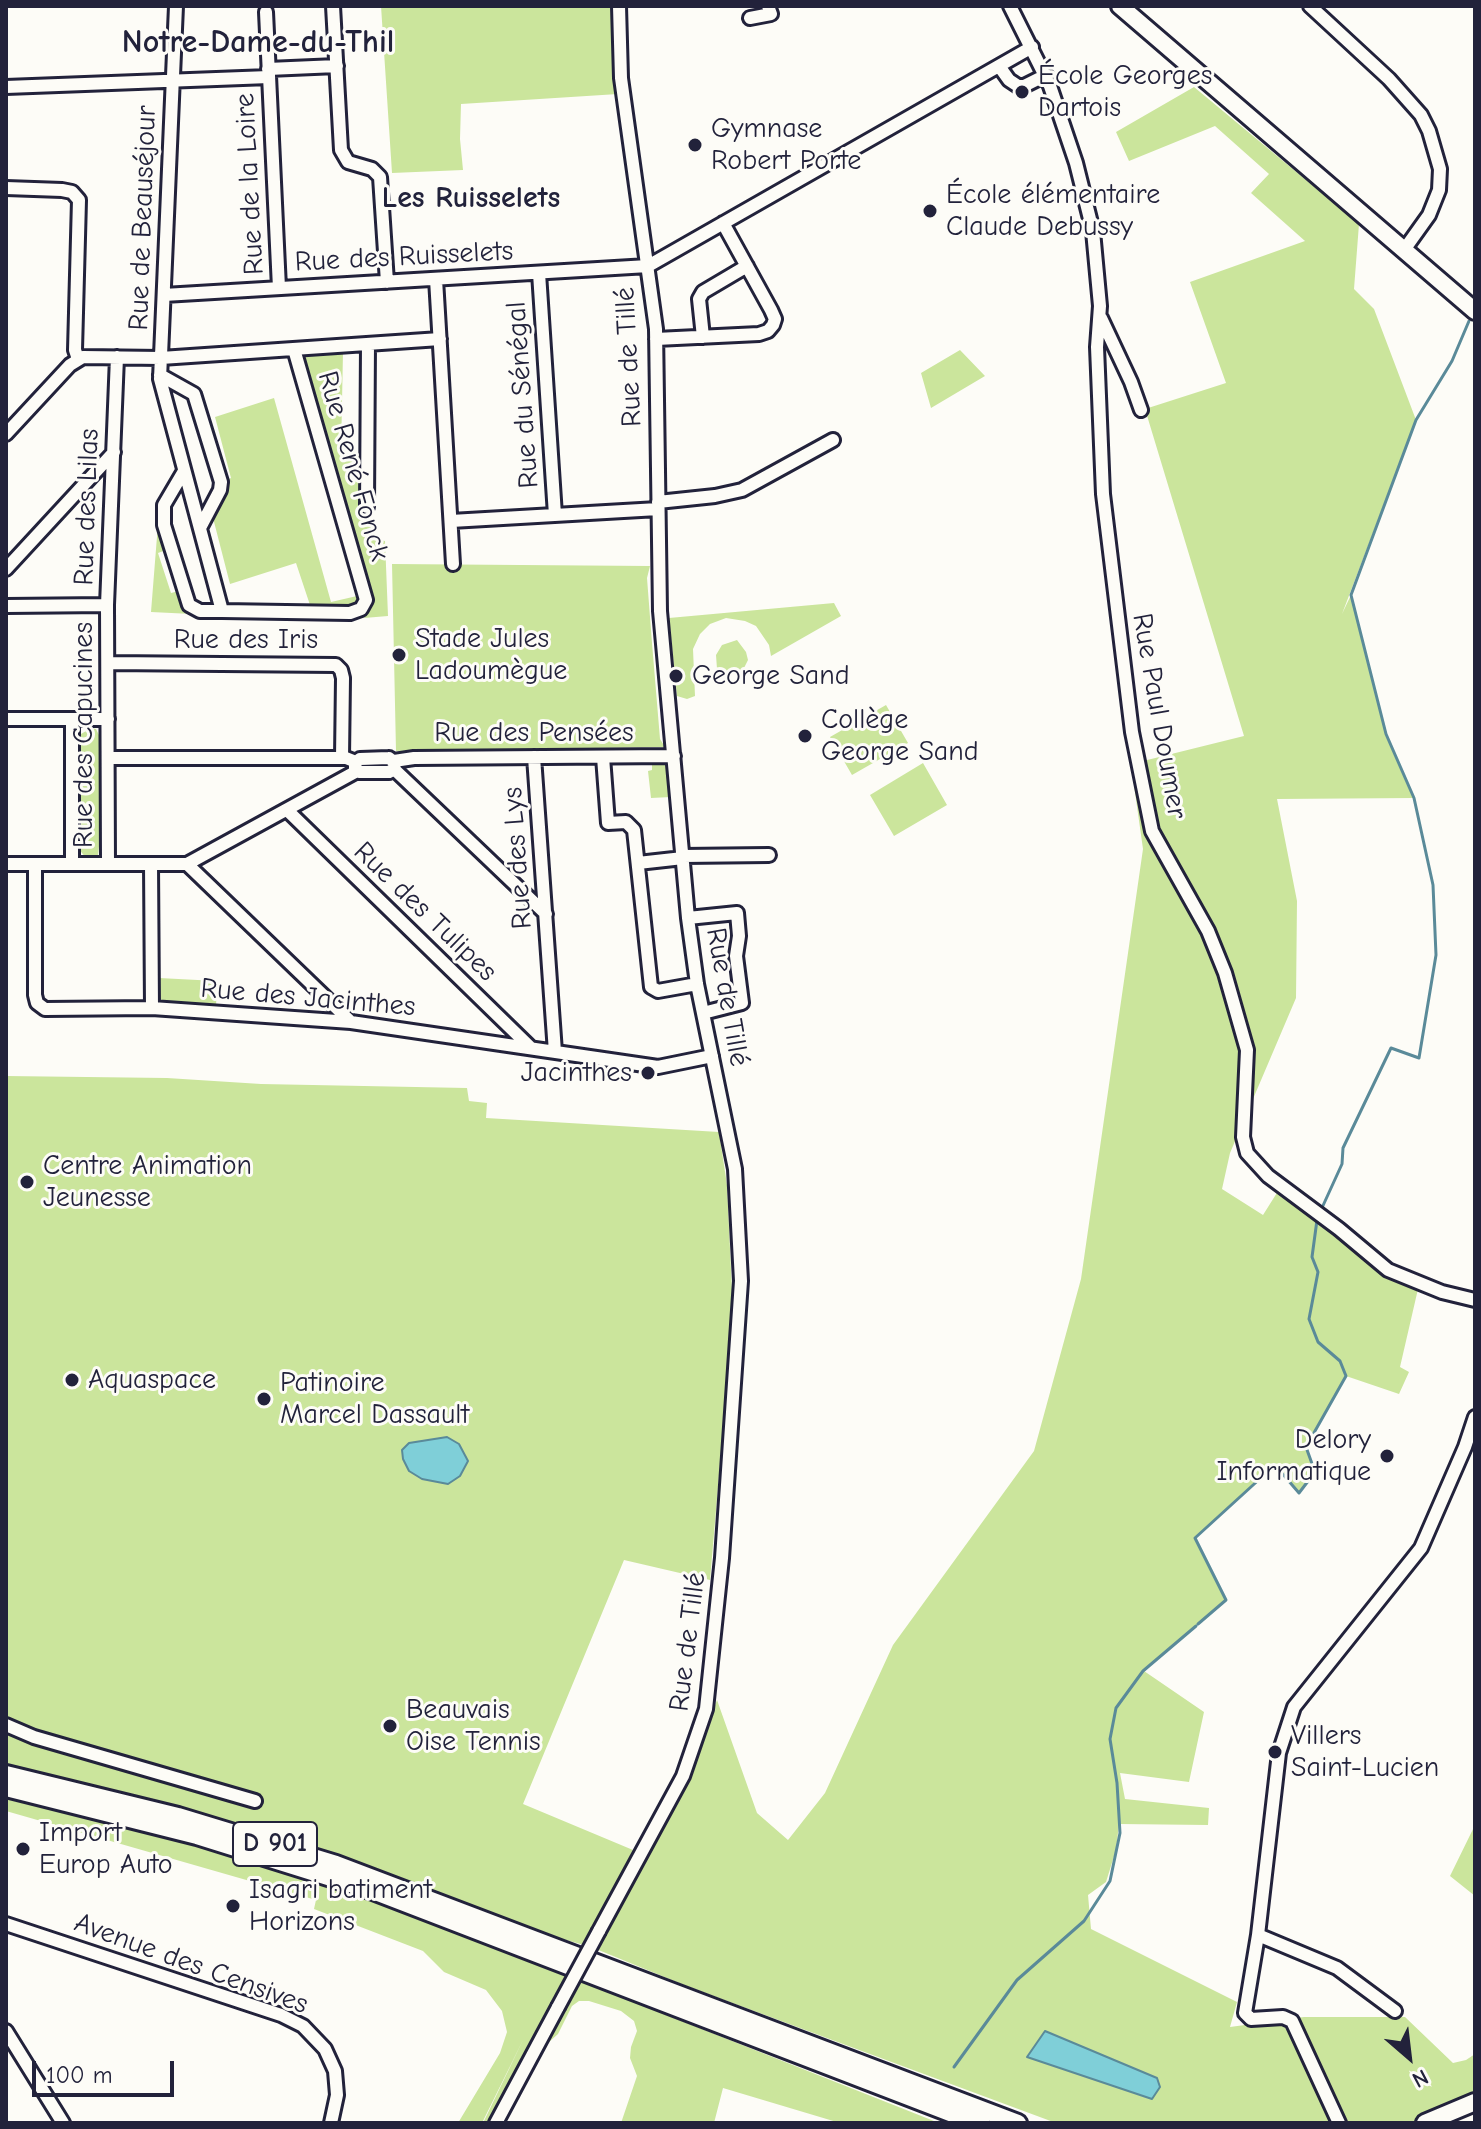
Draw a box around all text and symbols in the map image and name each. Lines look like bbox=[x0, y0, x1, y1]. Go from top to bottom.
district label: Notre-Dame-du-Thil bbox=[122, 24, 394, 62]
place label: École Georges Dartois bbox=[1038, 59, 1212, 125]
marker: École Georges Dartois bbox=[1013, 83, 1031, 101]
street label: Rue de la Loire bbox=[228, 92, 272, 276]
street label: Rue de Beauséjour bbox=[122, 105, 164, 331]
place label: Gymnase Robert Porte bbox=[711, 112, 861, 178]
marker: Gymnase Robert Porte bbox=[686, 136, 704, 154]
place label: École élémentaire Claude Debussy bbox=[946, 178, 1160, 244]
district label: Les Ruisselets bbox=[382, 181, 560, 217]
marker: École élémentaire Claude Debussy bbox=[921, 202, 939, 220]
street label: Rue des Ruisselets bbox=[294, 235, 514, 279]
street label: Rue de Tillé bbox=[609, 286, 649, 428]
street label: Rue du Sénégal bbox=[500, 300, 546, 490]
street label: Rue René Fonck bbox=[310, 367, 396, 565]
street label: Rue des Lilas bbox=[67, 428, 107, 586]
street label: Rue Paul Doumer bbox=[1124, 611, 1194, 821]
street label: Rue des Capucines bbox=[67, 622, 101, 848]
place label: Stade Jules Ladoumègue bbox=[415, 622, 567, 688]
street label: Rue des Iris bbox=[174, 623, 318, 657]
marker: Stade Jules Ladoumègue bbox=[390, 646, 408, 664]
place label: George Sand bbox=[692, 659, 850, 693]
marker: George Sand bbox=[667, 667, 685, 685]
place label: Collège George Sand bbox=[821, 703, 979, 769]
street label: Rue des Pensées bbox=[434, 716, 634, 750]
marker: Collège George Sand bbox=[796, 727, 814, 745]
street label: Rue des Lys bbox=[496, 786, 540, 930]
street label: Rue des Tulipes bbox=[346, 835, 504, 989]
street label: Rue de Tillé bbox=[698, 925, 756, 1069]
street label: Rue des Jacinthes bbox=[199, 972, 417, 1024]
place label: Jacinthes bbox=[521, 1056, 632, 1090]
marker: Jacinthes bbox=[639, 1064, 657, 1082]
place label: Centre Animation Jeunesse bbox=[43, 1149, 252, 1215]
marker: Centre Animation Jeunesse bbox=[18, 1173, 36, 1191]
place label: Aquaspace bbox=[88, 1363, 216, 1397]
place label: Patinoire Marcel Dassault bbox=[280, 1366, 469, 1432]
marker: Aquaspace bbox=[63, 1371, 81, 1389]
marker: Patinoire Marcel Dassault bbox=[255, 1390, 273, 1408]
place label: Delory Informatique bbox=[1217, 1423, 1371, 1489]
marker: Delory Informatique bbox=[1378, 1447, 1396, 1465]
street label: Rue de Tillé bbox=[663, 1571, 713, 1713]
place label: Beauvais Oise Tennis bbox=[406, 1693, 541, 1759]
marker: Beauvais Oise Tennis bbox=[381, 1717, 399, 1735]
place label: Villers Saint-Lucien bbox=[1291, 1719, 1439, 1785]
marker: Villers Saint-Lucien bbox=[1266, 1743, 1284, 1761]
place label: Import Europ Auto bbox=[39, 1816, 172, 1882]
road number: D 901 bbox=[233, 1822, 317, 1866]
marker: Import Europ Auto bbox=[14, 1840, 32, 1858]
place label: Isagri batiment Horizons bbox=[249, 1873, 432, 1939]
marker: Isagri batiment Horizons bbox=[224, 1897, 242, 1915]
street label: Avenue des Censives bbox=[70, 1906, 312, 2022]
north arrow bbox=[1369, 2017, 1449, 2097]
scale bar bbox=[36, 2045, 178, 2095]
text: 100 m bbox=[46, 2061, 113, 2089]
text: N bbox=[1408, 2063, 1433, 2093]

